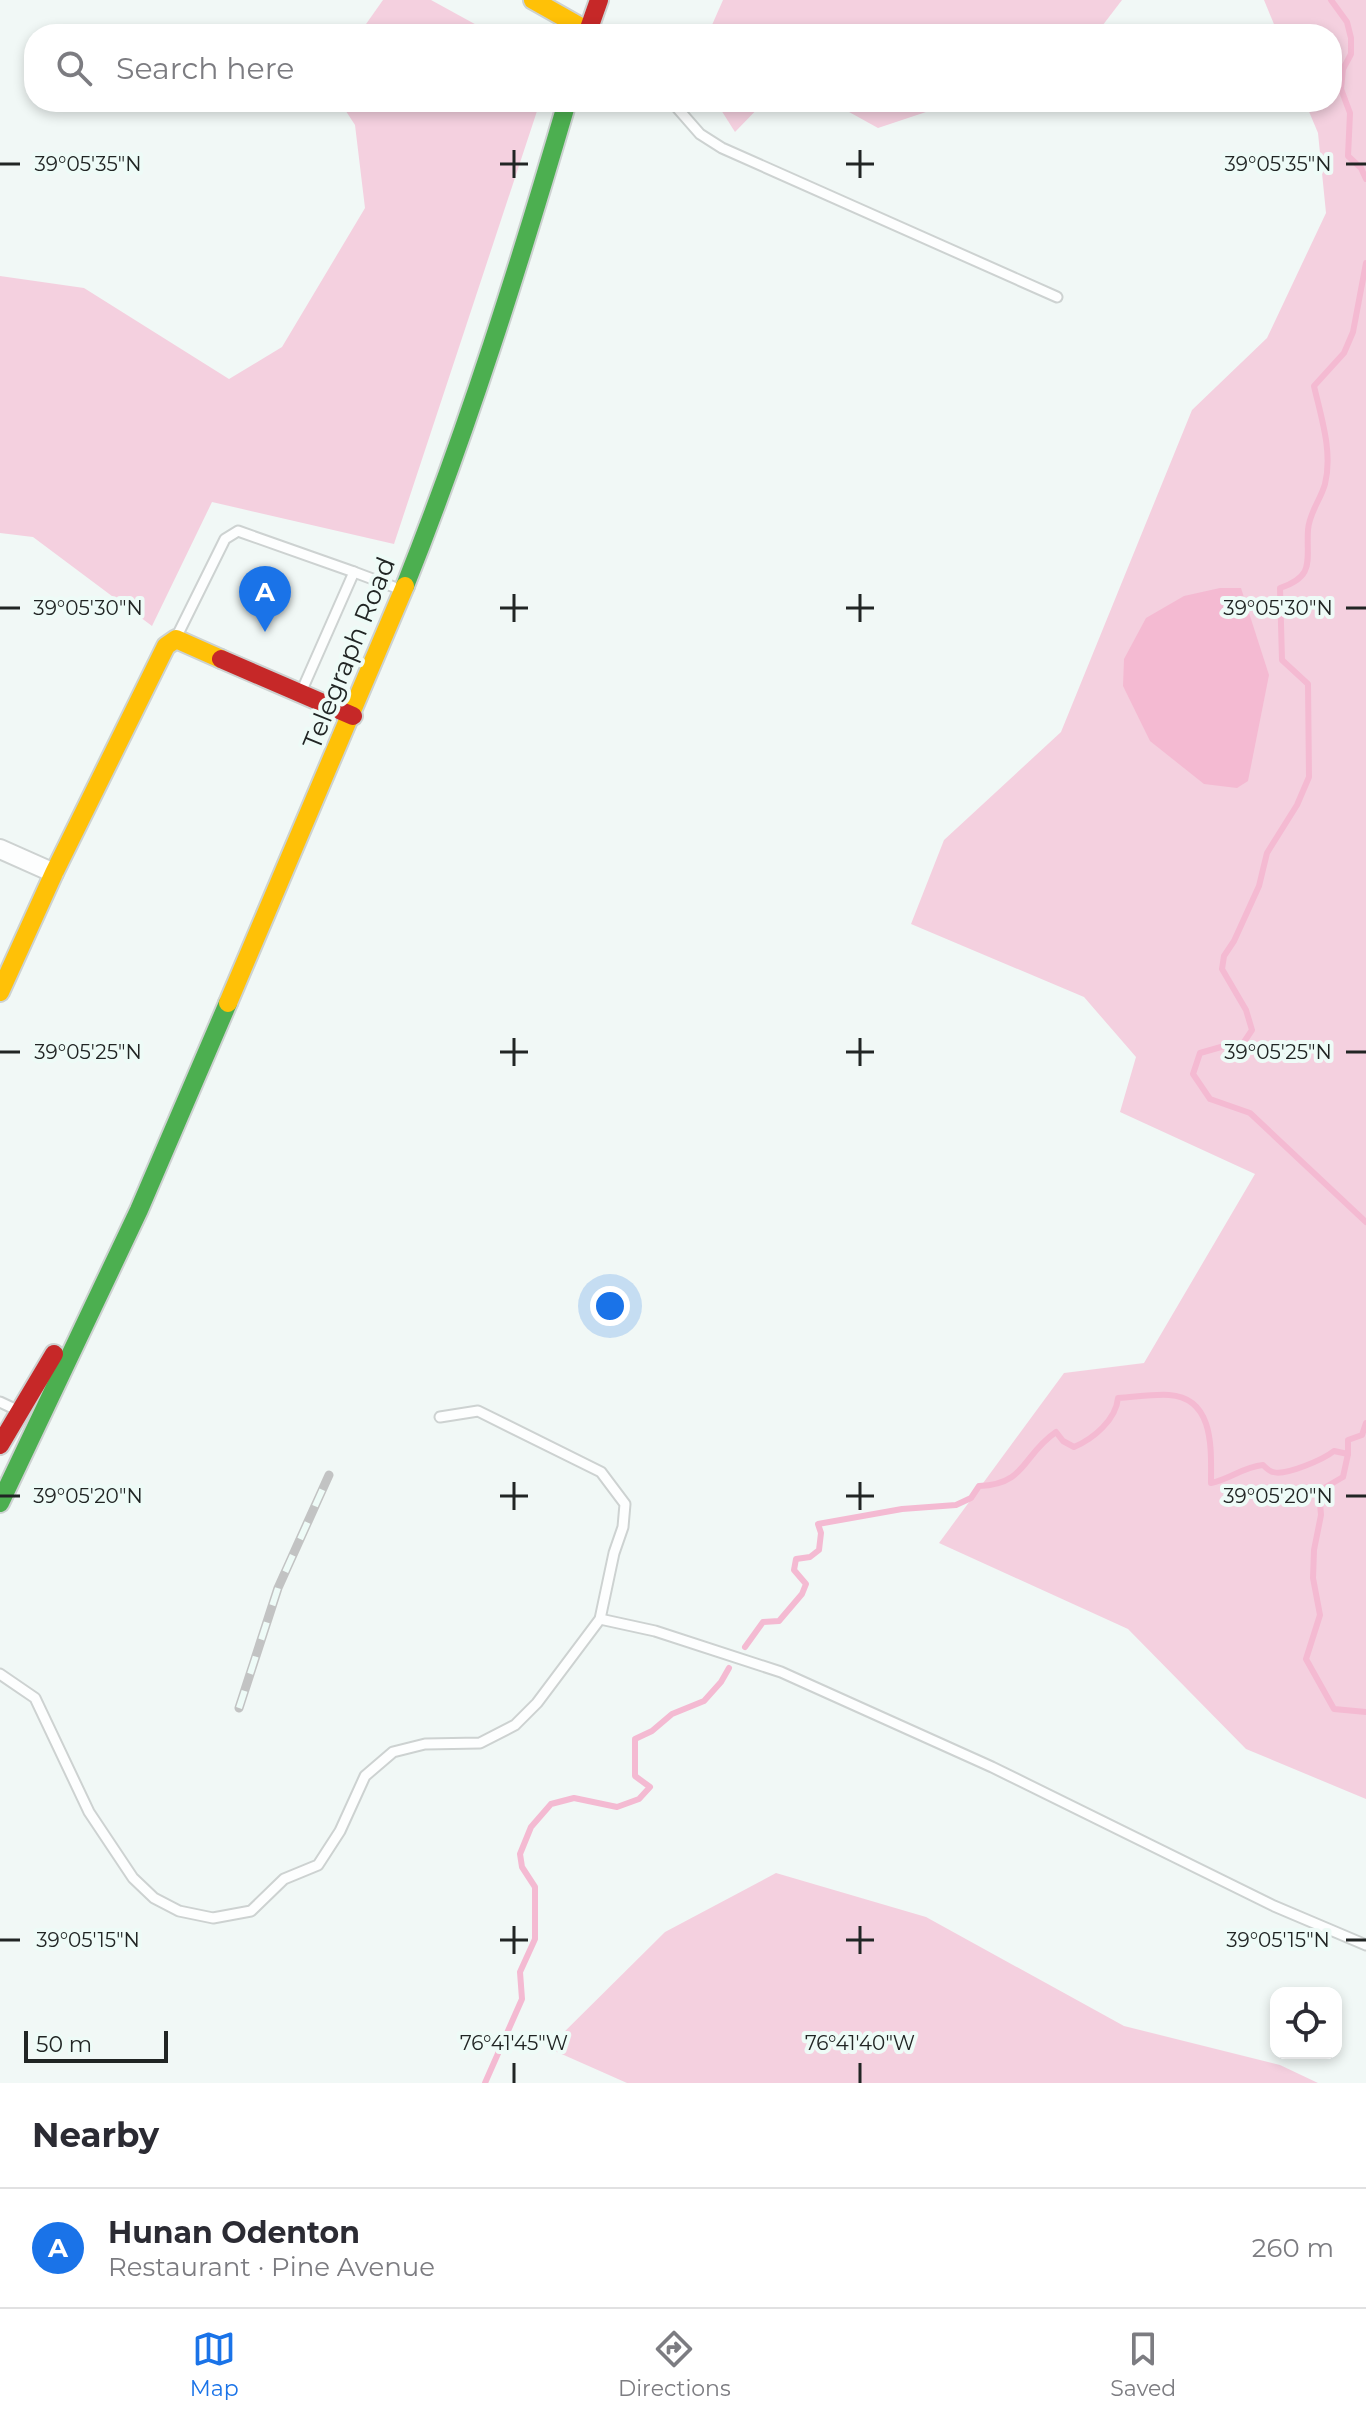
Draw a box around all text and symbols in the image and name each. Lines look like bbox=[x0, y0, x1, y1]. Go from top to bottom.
search box bbox=[24, 24, 1342, 112]
icon: search bbox=[52, 46, 96, 90]
text: Search here bbox=[116, 50, 294, 87]
text: 39°05'35"N bbox=[34, 152, 142, 176]
text: 39°05'35"N bbox=[1224, 152, 1332, 176]
street label: Telegraph Road bbox=[296, 552, 402, 754]
pin: A bbox=[239, 566, 291, 632]
text: 39°05'30"N bbox=[33, 596, 143, 620]
text: 39°05'30"N bbox=[1223, 596, 1333, 620]
text: 39°05'25"N bbox=[34, 1040, 142, 1064]
text: 39°05'25"N bbox=[1224, 1040, 1332, 1064]
your location bbox=[590, 1286, 630, 1326]
text: 39°05'20"N bbox=[33, 1484, 143, 1508]
text: 39°05'20"N bbox=[1223, 1484, 1333, 1508]
text: 39°05'15"N bbox=[36, 1928, 140, 1952]
text: 39°05'15"N bbox=[1226, 1928, 1330, 1952]
map controls bbox=[1270, 1987, 1342, 2059]
button: locate bbox=[1270, 1987, 1342, 2059]
scale bar bbox=[24, 2027, 168, 2063]
text: 50 m bbox=[36, 2031, 92, 2058]
text: 76°41'45"W bbox=[460, 2031, 568, 2055]
text: 76°41'40"W bbox=[805, 2031, 915, 2055]
text: Nearby bbox=[32, 2114, 159, 2156]
text: Hunan Odenton bbox=[108, 2214, 360, 2251]
text: A bbox=[48, 2232, 68, 2264]
text: 260 m bbox=[1252, 2232, 1334, 2264]
text: Restaurant · Pine Avenue bbox=[108, 2251, 435, 2283]
tab: Map bbox=[190, 2327, 239, 2402]
tab: Directions bbox=[618, 2327, 731, 2402]
tab: Saved bbox=[1110, 2327, 1176, 2402]

